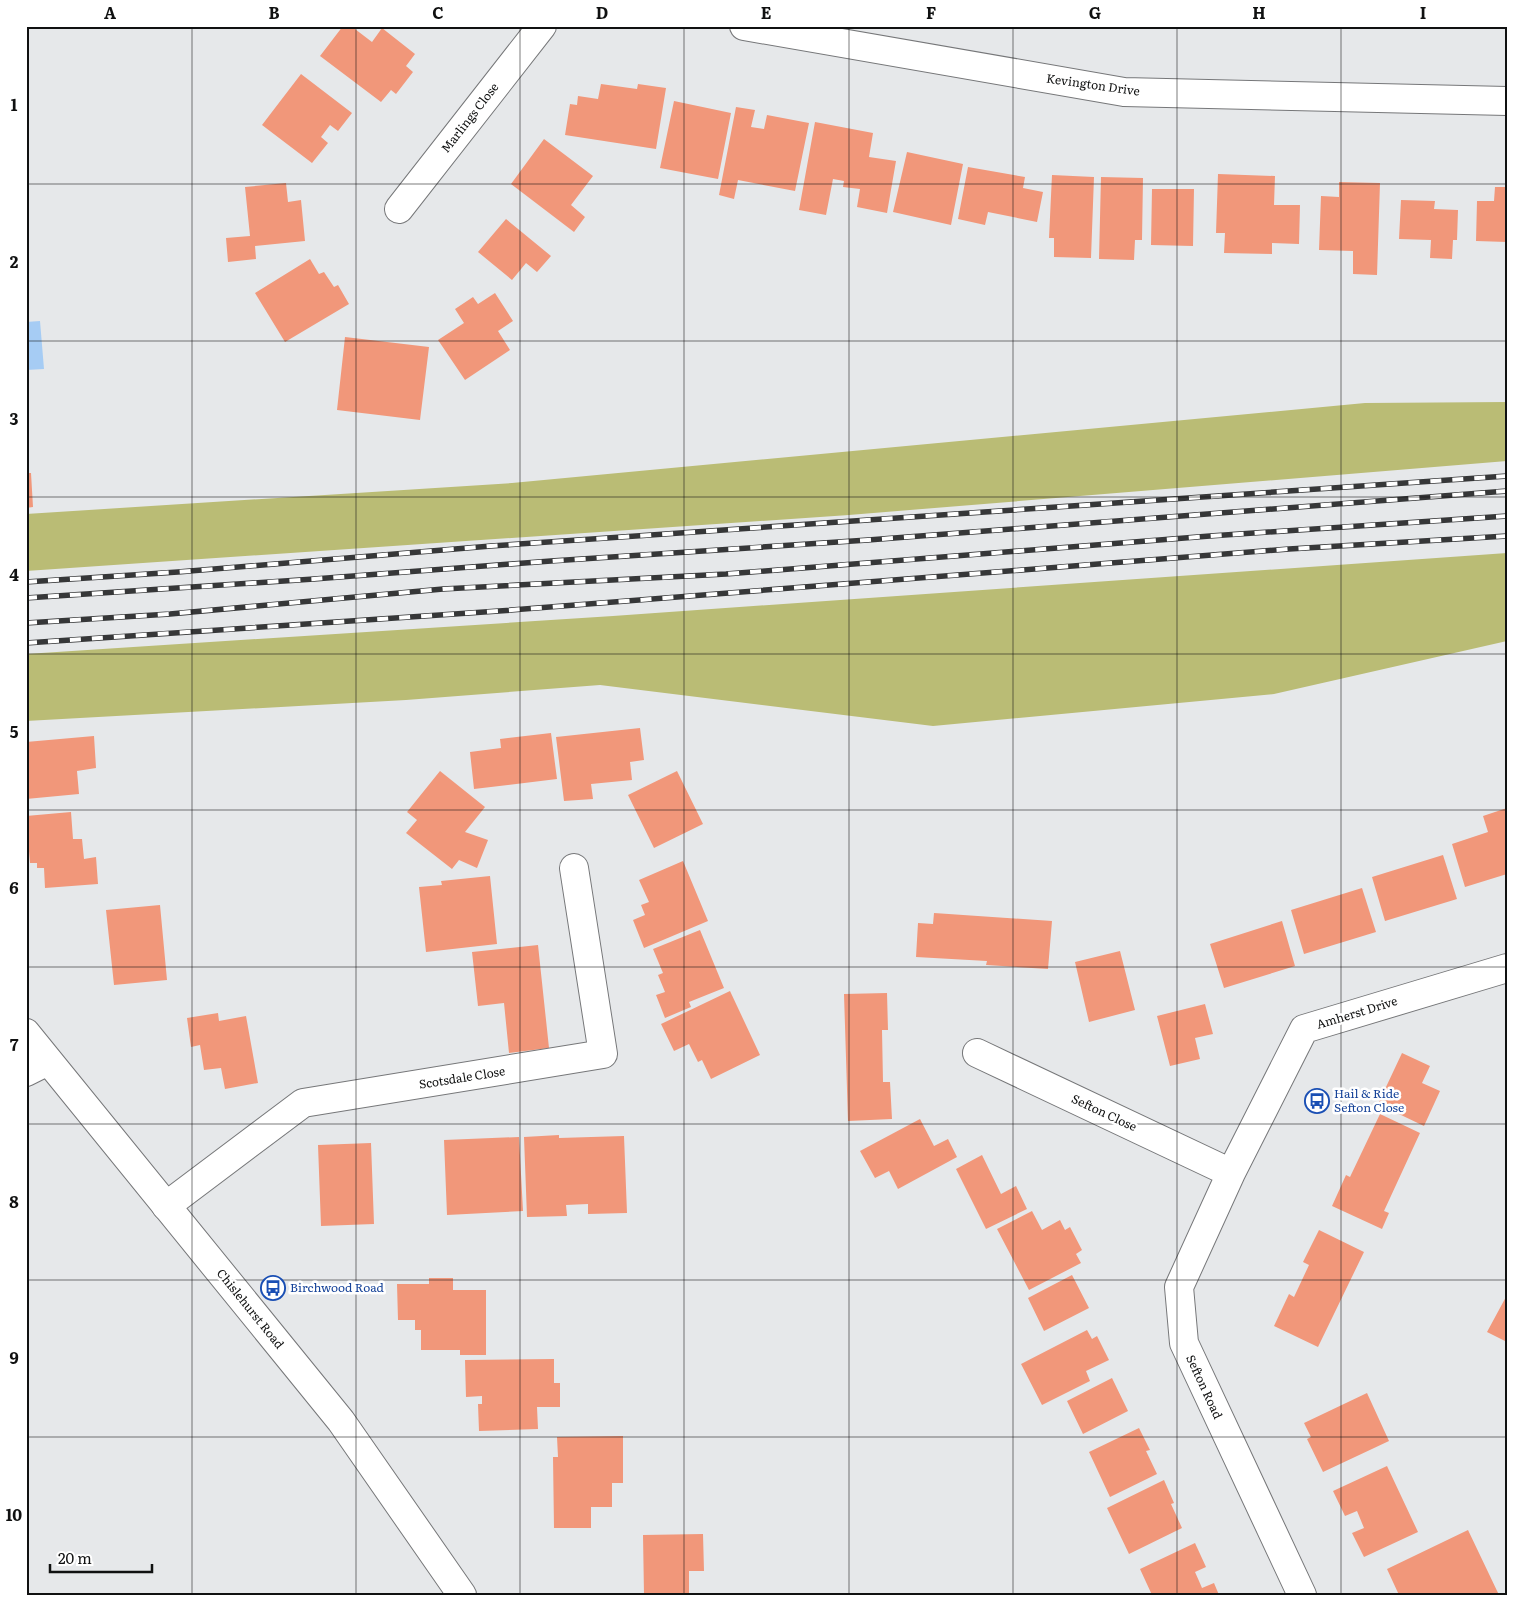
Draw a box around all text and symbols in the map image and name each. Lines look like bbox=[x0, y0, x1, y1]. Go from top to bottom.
text: A bbox=[104, 0, 116, 24]
text: B bbox=[268, 0, 280, 24]
text: C bbox=[432, 0, 444, 24]
text: D bbox=[596, 0, 608, 24]
text: E bbox=[761, 0, 772, 24]
text: F bbox=[926, 0, 936, 24]
text: G bbox=[1089, 0, 1101, 24]
text: H bbox=[1252, 0, 1266, 24]
text: I bbox=[1420, 0, 1426, 24]
street label: Kevington Drive bbox=[1045, 69, 1141, 99]
street label: Marlings Close bbox=[436, 79, 502, 156]
text: 1 bbox=[11, 92, 18, 116]
text: 2 bbox=[10, 249, 19, 273]
text: 3 bbox=[10, 406, 19, 430]
text: 4 bbox=[9, 562, 19, 586]
text: 5 bbox=[10, 719, 19, 743]
text: 6 bbox=[9, 875, 19, 899]
street label: Amherst Drive bbox=[1314, 991, 1399, 1033]
text: 7 bbox=[10, 1032, 19, 1056]
street label: Scotsdale Close bbox=[417, 1061, 506, 1093]
place label: Hail & Ride Sefton Close bbox=[1334, 1084, 1404, 1116]
bus stop icon: Hail & Ride Sefton Close bbox=[1304, 1088, 1330, 1114]
street label: Sefton Close bbox=[1069, 1089, 1140, 1135]
text: 8 bbox=[9, 1189, 19, 1213]
street label: Chislehurst Road bbox=[213, 1265, 289, 1353]
bus stop icon: Birchwood Road bbox=[260, 1275, 286, 1301]
place label: Birchwood Road bbox=[290, 1278, 385, 1296]
text: 9 bbox=[9, 1345, 19, 1369]
street label: Sefton Road bbox=[1182, 1352, 1228, 1422]
text: 10 bbox=[6, 1502, 22, 1526]
scale bar bbox=[50, 1541, 152, 1573]
text: 20 m bbox=[58, 1546, 92, 1569]

